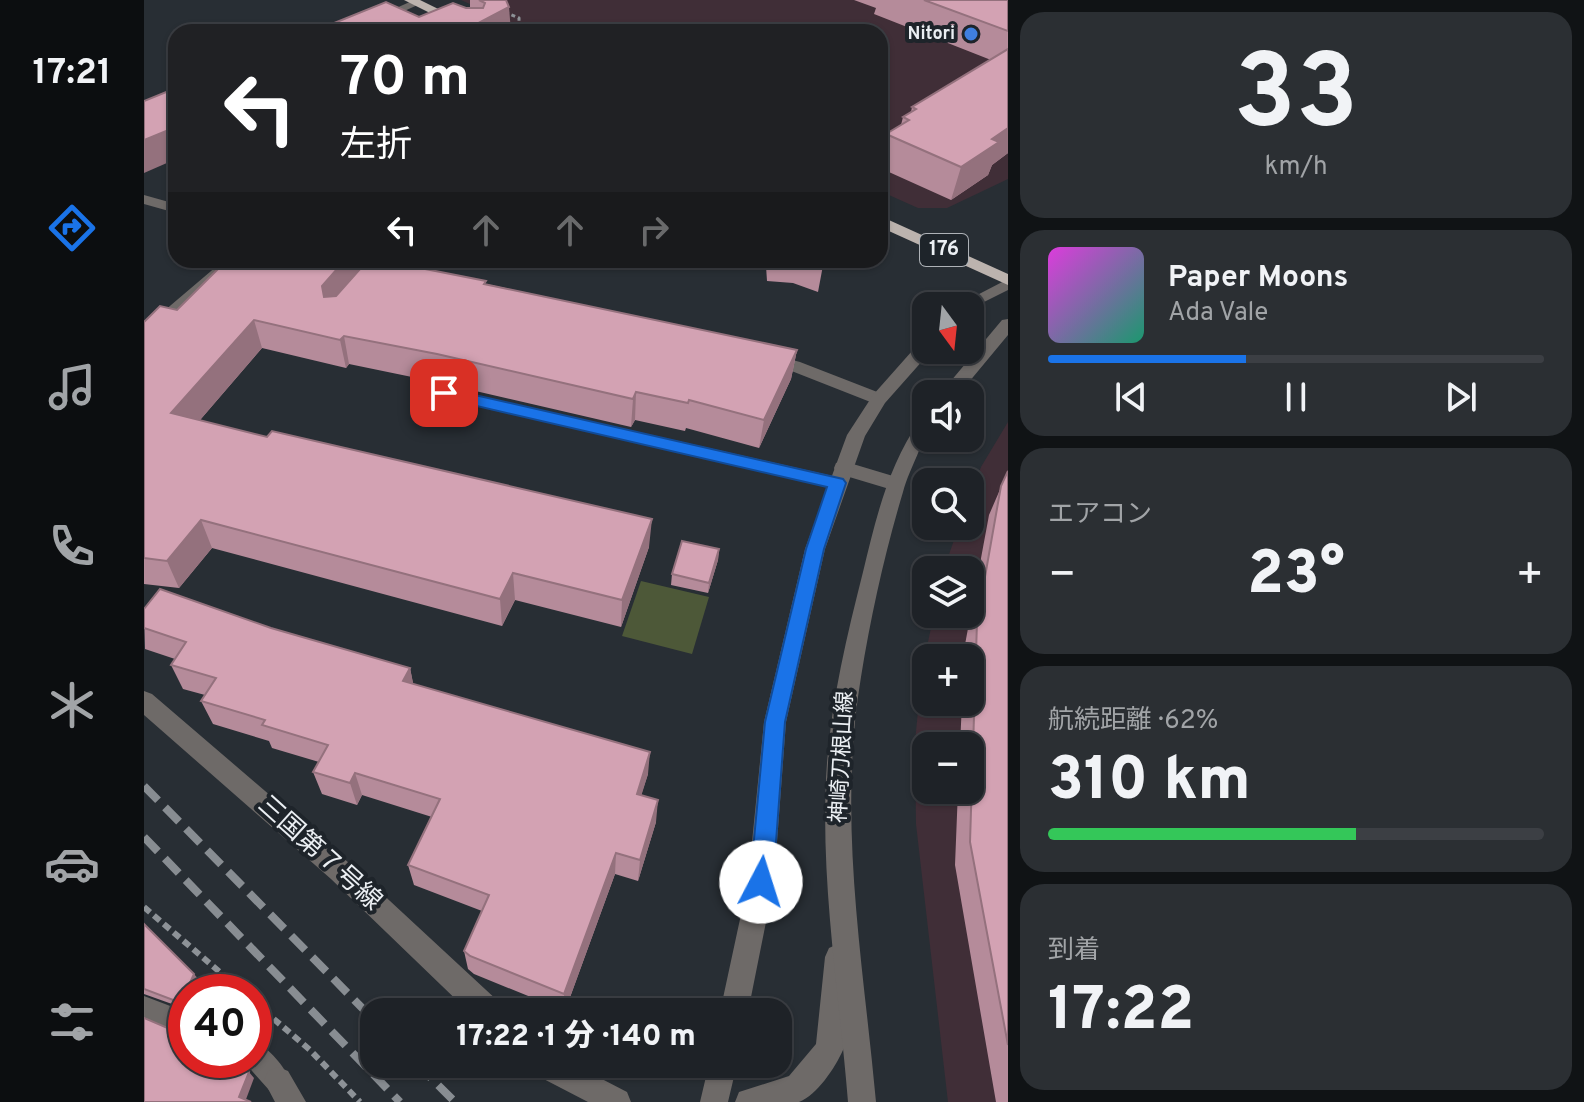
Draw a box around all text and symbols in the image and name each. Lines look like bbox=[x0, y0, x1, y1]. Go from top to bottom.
place label: Nitori bbox=[907, 23, 955, 46]
marker: Nitori bbox=[962, 25, 980, 43]
text: 33 bbox=[1234, 33, 1358, 165]
text: 70 m bbox=[340, 45, 470, 115]
text: 17:21 bbox=[33, 51, 111, 97]
icon: left bbox=[208, 56, 312, 160]
text: 左折 bbox=[340, 124, 412, 170]
text: km/h bbox=[1264, 151, 1328, 184]
icon: directions bbox=[44, 200, 100, 256]
icon: left bbox=[380, 208, 424, 252]
icon: ahead bbox=[464, 208, 508, 252]
icon: ahead bbox=[548, 208, 592, 252]
icon: right bbox=[632, 208, 676, 252]
road number: 176 bbox=[920, 234, 968, 266]
text: Paper Moons bbox=[1168, 260, 1348, 297]
north arrow bbox=[912, 292, 984, 364]
map controls bbox=[912, 292, 984, 804]
text: Ada Vale bbox=[1168, 297, 1268, 330]
icon: music bbox=[44, 359, 100, 415]
pin bbox=[410, 359, 478, 427]
icon: arrive bbox=[422, 371, 466, 415]
icon: previous bbox=[1109, 375, 1153, 419]
icon: pause bbox=[1274, 375, 1318, 419]
icon: next bbox=[1439, 375, 1483, 419]
button: sound bbox=[912, 380, 984, 452]
button: search bbox=[912, 468, 984, 540]
text: エアコン bbox=[1048, 499, 1152, 532]
icon: phone bbox=[44, 518, 100, 574]
text: 23° bbox=[1247, 539, 1345, 615]
text: − bbox=[1048, 549, 1076, 605]
text: + bbox=[1516, 549, 1544, 605]
button: layers bbox=[912, 556, 984, 628]
button: + bbox=[912, 644, 984, 716]
icon: climate bbox=[44, 677, 100, 733]
street label: 神崎刀根山線 bbox=[826, 690, 860, 824]
text: 航続距離 · 62% bbox=[1048, 705, 1218, 738]
button: − bbox=[912, 732, 984, 804]
text: 310 km bbox=[1048, 745, 1251, 821]
street label: 三国第７号線 bbox=[250, 790, 388, 918]
icon: car bbox=[44, 836, 100, 892]
position arrow bbox=[719, 840, 803, 924]
text: 到着 bbox=[1048, 935, 1100, 968]
speed limit sign: 40 bbox=[168, 974, 272, 1078]
text: 17:22 bbox=[1048, 975, 1194, 1051]
icon: filters bbox=[44, 994, 100, 1050]
text: 17:22 · 1 分 · 140 m bbox=[456, 1019, 696, 1056]

